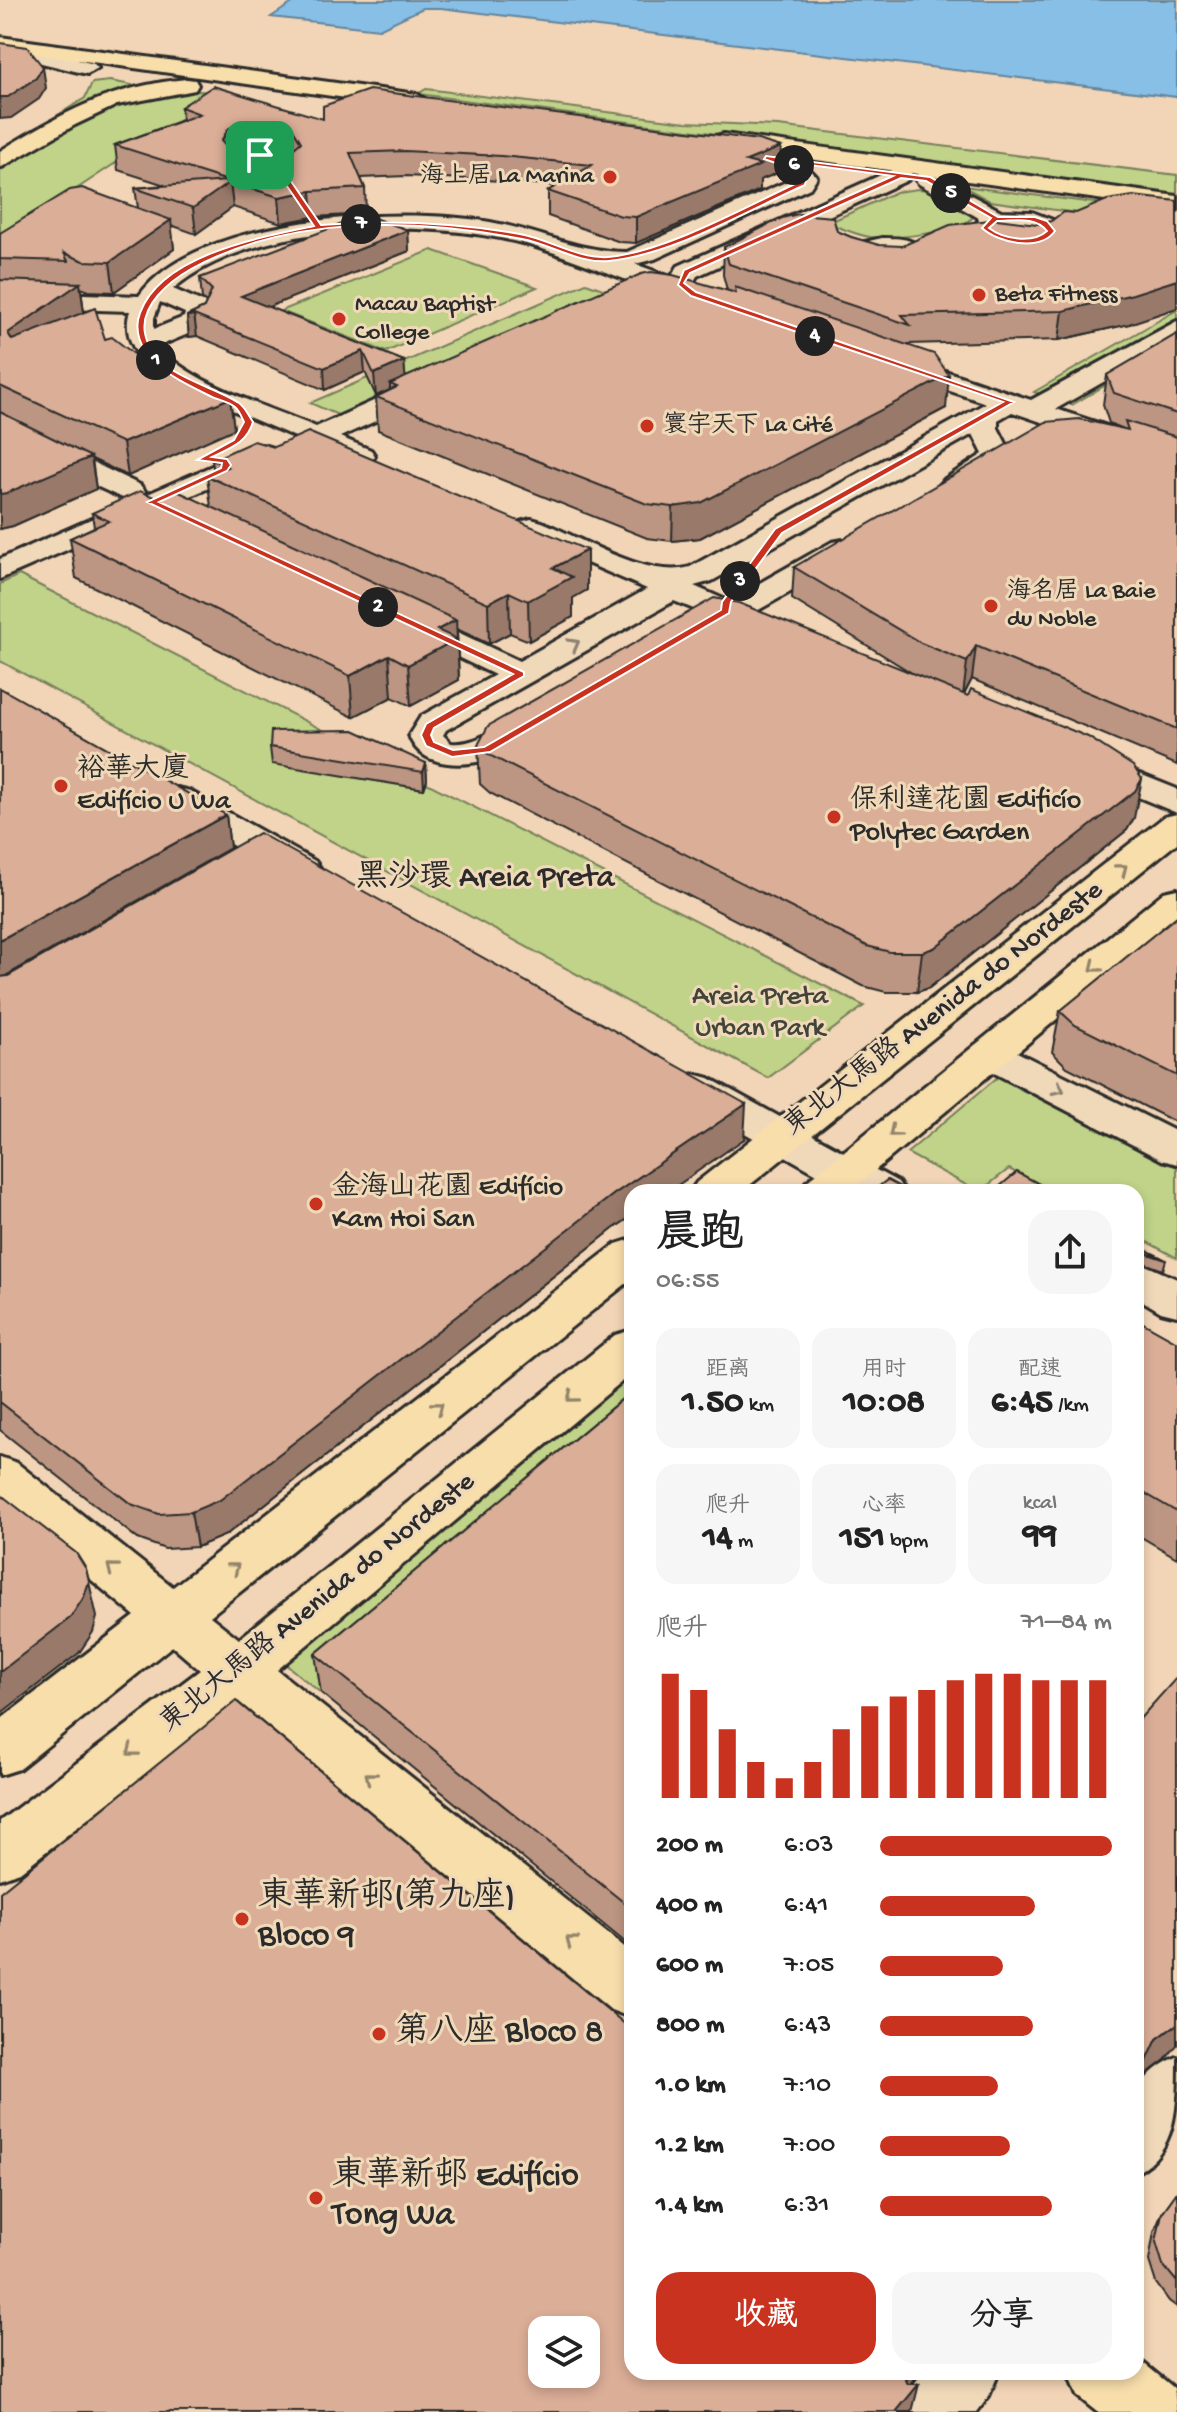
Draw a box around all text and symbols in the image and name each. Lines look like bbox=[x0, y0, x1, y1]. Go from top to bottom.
pin bbox=[226, 121, 294, 189]
icon: arrive bbox=[238, 133, 282, 177]
pin: 6 bbox=[774, 145, 814, 185]
text: 6 bbox=[788, 152, 800, 178]
place label: 海上居 La Marina bbox=[420, 162, 595, 192]
marker: 海上居 La Marina bbox=[601, 168, 619, 186]
pin: 5 bbox=[931, 173, 971, 213]
text: 5 bbox=[945, 180, 957, 206]
pin: 7 bbox=[341, 204, 381, 244]
text: 7 bbox=[355, 211, 367, 237]
place label: Beta Fitness bbox=[994, 281, 1118, 310]
marker: Beta Fitness bbox=[970, 286, 988, 304]
place label: Macau Baptist College bbox=[355, 291, 497, 348]
marker: Macau Baptist College bbox=[330, 310, 348, 328]
pin: 4 bbox=[795, 316, 835, 356]
text: 4 bbox=[810, 323, 820, 349]
pin: 1 bbox=[136, 340, 176, 380]
text: 1 bbox=[152, 347, 160, 373]
place label: 寰宇天下 La Cité bbox=[663, 411, 833, 441]
marker: 寰宇天下 La Cité bbox=[638, 417, 656, 435]
pin: 3 bbox=[720, 561, 760, 601]
text: 3 bbox=[734, 568, 746, 594]
place label: 海名居 La Baie du Noble bbox=[1007, 577, 1156, 635]
pin: 2 bbox=[358, 587, 398, 627]
text: 2 bbox=[373, 594, 383, 620]
marker: 海名居 La Baie du Noble bbox=[982, 597, 1000, 615]
one-way arrow bbox=[565, 638, 580, 654]
place label: 裕華大廈 Edifício U Wa bbox=[77, 752, 232, 819]
marker: 裕華大廈 Edifício U Wa bbox=[52, 777, 70, 795]
place label: 保利達花園 Edificío Polytec Garden bbox=[849, 784, 1081, 850]
marker: 保利達花園 Edificío Polytec Garden bbox=[825, 808, 843, 826]
district label: 黑沙環 Areia Preta bbox=[356, 858, 616, 898]
one-way arrow bbox=[1113, 864, 1128, 878]
street label: 東北大馬路 Avenida do Nordeste bbox=[777, 872, 1110, 1144]
one-way arrow bbox=[1090, 957, 1104, 972]
park label: Areia Preta Urban Park bbox=[692, 981, 829, 1046]
one-way arrow bbox=[1050, 1080, 1065, 1095]
one-way arrow bbox=[889, 1122, 903, 1137]
place label: 金海山花園 Edifício Kam Hoi San bbox=[332, 1170, 563, 1237]
marker: 金海山花園 Edifício Kam Hoi San bbox=[307, 1195, 325, 1213]
button: share bbox=[1028, 1210, 1112, 1294]
text: 晨跑 bbox=[656, 1211, 744, 1263]
text: 06:55 bbox=[656, 1267, 719, 1298]
text: 距离 bbox=[706, 1358, 750, 1384]
text: 用时 bbox=[862, 1358, 906, 1384]
text: 配速 bbox=[1018, 1358, 1062, 1384]
text: 1.50 bbox=[682, 1384, 743, 1424]
text: 10:08 bbox=[843, 1384, 925, 1424]
text: 6:45 bbox=[991, 1384, 1053, 1424]
one-way arrow bbox=[566, 1387, 581, 1401]
text: km bbox=[743, 1393, 774, 1419]
text: /km bbox=[1053, 1393, 1089, 1419]
one-way arrow bbox=[429, 1403, 444, 1417]
street label: 東北大馬路 Avenida do Nordeste bbox=[153, 1464, 482, 1740]
text: kcal bbox=[1023, 1491, 1057, 1517]
text: 爬升 bbox=[706, 1494, 750, 1520]
text: 心率 bbox=[862, 1494, 906, 1520]
text: 99 bbox=[1023, 1517, 1057, 1557]
text: 14 bbox=[703, 1520, 732, 1560]
text: 151 bbox=[840, 1520, 885, 1560]
text: m bbox=[732, 1529, 753, 1555]
text: bpm bbox=[885, 1529, 928, 1555]
one-way arrow bbox=[106, 1563, 121, 1577]
one-way arrow bbox=[225, 1564, 240, 1578]
text: 71–84 m bbox=[1021, 1608, 1112, 1639]
text: 爬升 bbox=[656, 1615, 708, 1646]
one-way arrow bbox=[127, 1742, 141, 1756]
one-way arrow bbox=[365, 1772, 379, 1787]
text: 200 m bbox=[656, 1831, 723, 1862]
text: 6:03 bbox=[784, 1831, 834, 1862]
place label: 東華新邨(第九座) Bloco 9 bbox=[257, 1876, 515, 1958]
text: 400 m bbox=[656, 1891, 722, 1922]
text: 6:41 bbox=[784, 1891, 828, 1922]
marker: 東華新邨(第九座) Bloco 9 bbox=[233, 1910, 251, 1928]
one-way arrow bbox=[566, 1936, 581, 1951]
text: 600 m bbox=[656, 1951, 723, 1982]
text: 7:05 bbox=[784, 1951, 834, 1982]
text: 800 m bbox=[656, 2011, 724, 2042]
text: 6:43 bbox=[784, 2011, 831, 2042]
place label: 第八座 Bloco 8 bbox=[395, 2012, 603, 2054]
marker: 第八座 Bloco 8 bbox=[370, 2025, 388, 2043]
text: 1.0 km bbox=[656, 2071, 726, 2102]
text: 7:10 bbox=[784, 2071, 831, 2102]
text: 1.2 km bbox=[656, 2131, 724, 2162]
text: 7:00 bbox=[784, 2131, 835, 2162]
place label: 東華新邨 Edifício Tong Wa bbox=[330, 2155, 579, 2237]
marker: 東華新邨 Edifício Tong Wa bbox=[307, 2189, 325, 2207]
text: 1.4 km bbox=[656, 2191, 723, 2222]
text: 6:31 bbox=[784, 2191, 829, 2222]
button: 收藏 bbox=[656, 2272, 876, 2364]
button: 分享 bbox=[892, 2272, 1112, 2364]
map controls bbox=[528, 2316, 600, 2388]
button: layers bbox=[528, 2316, 600, 2388]

